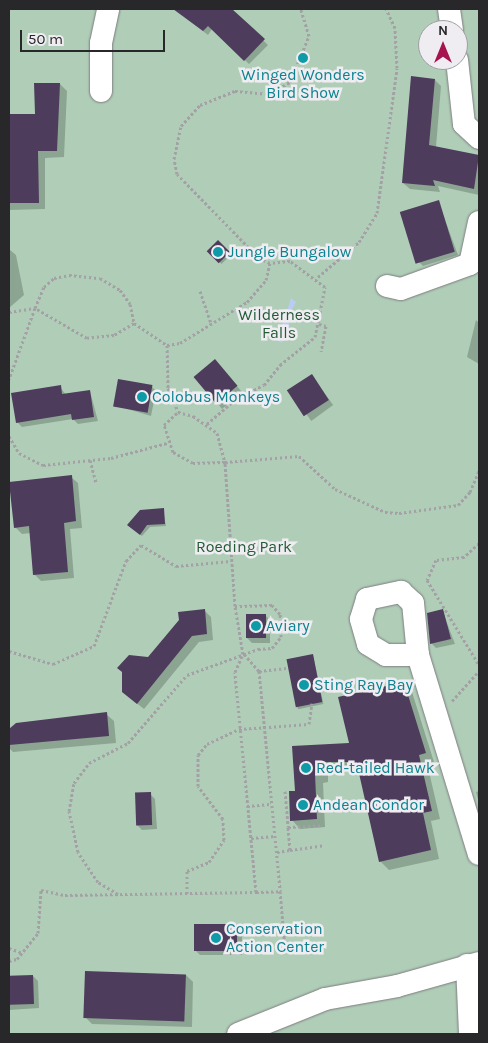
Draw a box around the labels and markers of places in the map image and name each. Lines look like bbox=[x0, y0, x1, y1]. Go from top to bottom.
marker: Winged Wonders Bird Show bbox=[297, 52, 309, 64]
place label: Winged Wonders Bird Show bbox=[241, 65, 365, 103]
place label: Jungle Bungalow bbox=[228, 242, 351, 262]
marker: Jungle Bungalow bbox=[212, 246, 224, 258]
place label: Colobus Monkeys bbox=[152, 387, 280, 407]
marker: Colobus Monkeys bbox=[136, 391, 148, 403]
place label: Aviary bbox=[266, 616, 310, 636]
marker: Aviary bbox=[250, 620, 262, 632]
place label: Sting Ray Bay bbox=[314, 675, 413, 695]
marker: Sting Ray Bay bbox=[298, 679, 310, 691]
place label: Red-tailed Hawk bbox=[316, 758, 435, 778]
marker: Red-tailed Hawk bbox=[300, 762, 312, 774]
place label: Andean Condor bbox=[313, 795, 424, 815]
marker: Andean Condor bbox=[297, 799, 309, 811]
place label: Conservation Action Center bbox=[226, 919, 324, 957]
marker: Conservation Action Center bbox=[210, 932, 222, 944]

